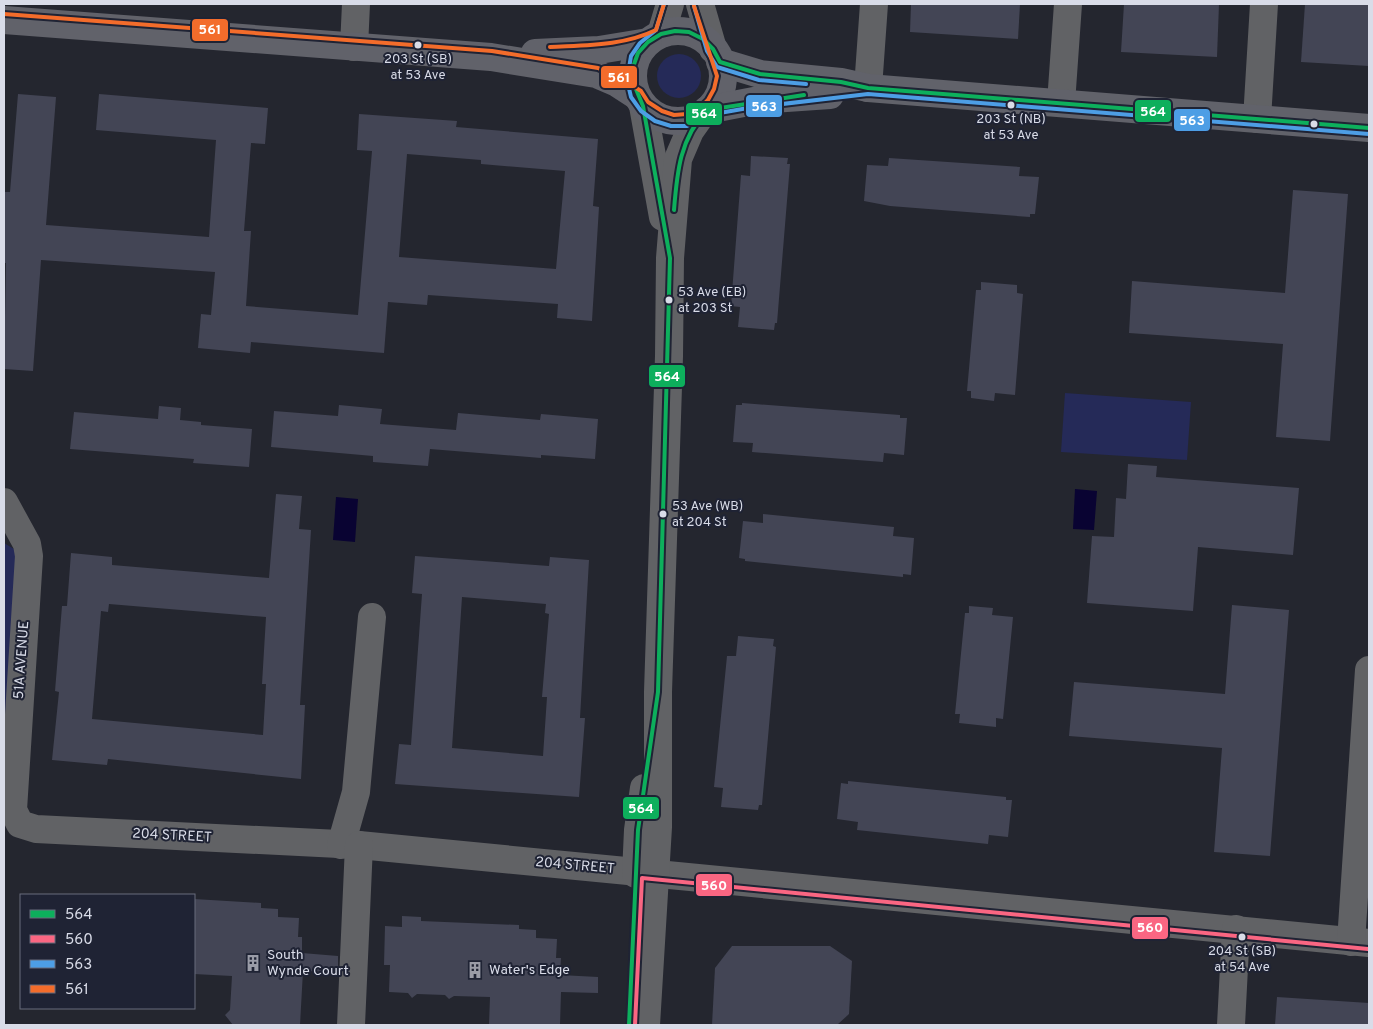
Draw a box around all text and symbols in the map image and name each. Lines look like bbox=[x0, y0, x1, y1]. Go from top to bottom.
line badge: 561 bbox=[191, 18, 229, 42]
text: 561 bbox=[199, 22, 221, 39]
marker: 203 St (SB) at 53 Ave bbox=[413, 40, 423, 50]
place label: 203 St (SB) at 53 Ave bbox=[384, 52, 452, 84]
line badge: 561 bbox=[600, 65, 638, 89]
text: 561 bbox=[608, 70, 630, 87]
line badge: 563 bbox=[745, 94, 783, 118]
text: 563 bbox=[751, 99, 777, 116]
line badge: 564 bbox=[1134, 99, 1172, 123]
marker: 203 St (NB) at 53 Ave bbox=[1006, 100, 1016, 110]
line badge: 564 bbox=[685, 102, 723, 126]
text: 564 bbox=[1140, 104, 1166, 121]
text: 564 bbox=[691, 106, 717, 123]
line badge: 563 bbox=[1173, 108, 1211, 132]
place label: 203 St (NB) at 53 Ave bbox=[976, 112, 1046, 144]
text: 563 bbox=[1179, 113, 1205, 130]
unlabelled marker bbox=[1309, 119, 1319, 129]
place label: 53 Ave (EB) at 203 St bbox=[678, 285, 746, 317]
marker: 53 Ave (EB) at 203 St bbox=[664, 295, 674, 305]
line badge: 564 bbox=[648, 364, 686, 388]
text: 564 bbox=[654, 369, 680, 386]
place label: 53 Ave (WB) at 204 St bbox=[672, 499, 743, 531]
marker: 53 Ave (WB) at 204 St bbox=[658, 509, 668, 519]
street label: 51A AVENUE bbox=[11, 620, 33, 700]
line badge: 564 bbox=[622, 796, 660, 820]
text: 564 bbox=[628, 801, 654, 818]
street label: 204 STREET bbox=[132, 825, 212, 847]
street label: 204 STREET bbox=[534, 854, 616, 878]
line badge: 560 bbox=[695, 873, 733, 897]
text: 560 bbox=[701, 878, 727, 895]
legend bbox=[20, 894, 195, 1009]
text: 564 bbox=[65, 906, 93, 925]
line badge: 560 bbox=[1131, 916, 1169, 940]
text: 560 bbox=[1137, 920, 1163, 937]
text: 560 bbox=[65, 931, 93, 950]
marker: 204 St (SB) at 54 Ave bbox=[1237, 932, 1247, 942]
place label: 204 St (SB) at 54 Ave bbox=[1208, 944, 1276, 976]
place label: South Wynde Court bbox=[267, 947, 349, 980]
building icon: South Wynde Court bbox=[243, 953, 263, 973]
text: 563 bbox=[65, 956, 92, 975]
building icon: Water's Edge bbox=[465, 960, 485, 980]
place label: Water's Edge bbox=[489, 962, 570, 979]
text: 561 bbox=[65, 981, 89, 1000]

